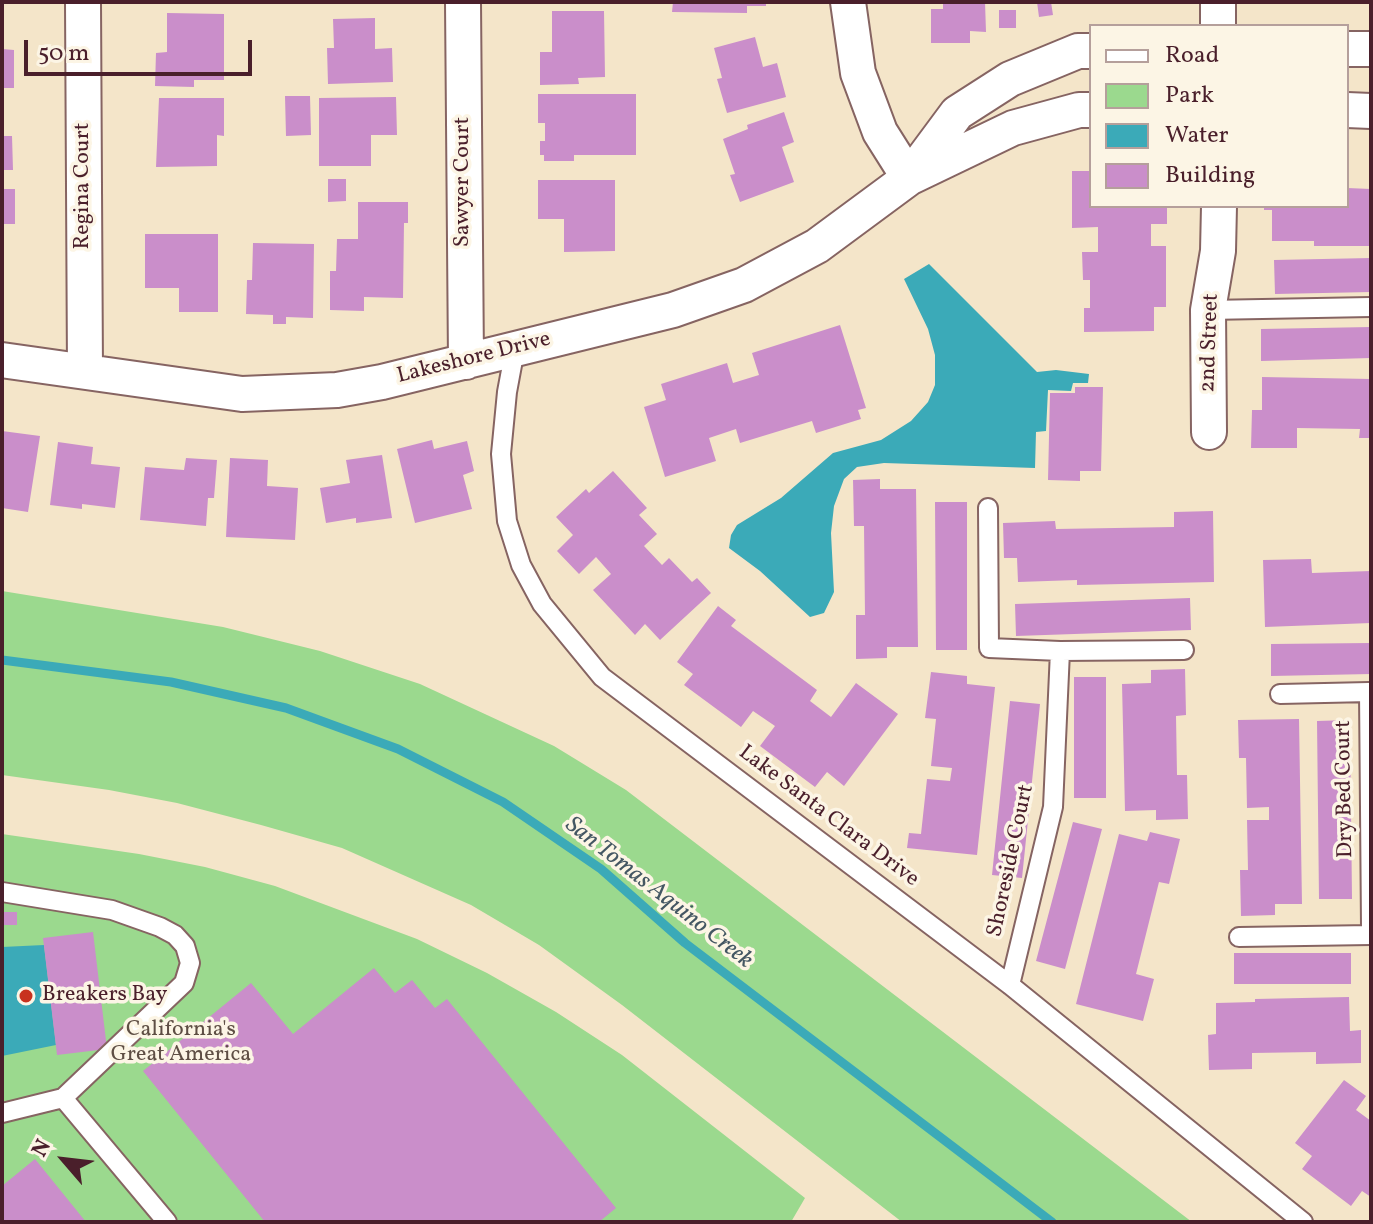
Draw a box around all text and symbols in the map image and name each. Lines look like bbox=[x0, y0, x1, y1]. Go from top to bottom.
scale bar bbox=[28, 24, 256, 74]
legend bbox=[1089, 24, 1349, 208]
text: 50 m bbox=[38, 37, 90, 71]
text: Road bbox=[1165, 39, 1219, 73]
text: Park bbox=[1165, 79, 1214, 113]
street label: Sawyer Court bbox=[451, 117, 477, 247]
text: Water bbox=[1165, 119, 1229, 153]
street label: Regina Court bbox=[71, 123, 97, 249]
text: Building bbox=[1165, 159, 1255, 193]
street label: 2nd Street bbox=[1196, 293, 1226, 393]
street label: Lakeshore Drive bbox=[394, 327, 554, 391]
street label: Dry Bed Court bbox=[1332, 720, 1360, 858]
street label: Lake Santa Clara Drive bbox=[732, 740, 924, 894]
street label: Shoreside Court bbox=[983, 782, 1041, 940]
water label: San Tomas Aquino Creek bbox=[558, 812, 758, 976]
place label: Breakers Bay bbox=[42, 983, 167, 1009]
marker: Breakers Bay bbox=[17, 987, 35, 1005]
park label: California's Great America bbox=[111, 1018, 251, 1070]
north arrow bbox=[24, 1120, 104, 1200]
text: N bbox=[25, 1134, 60, 1163]

